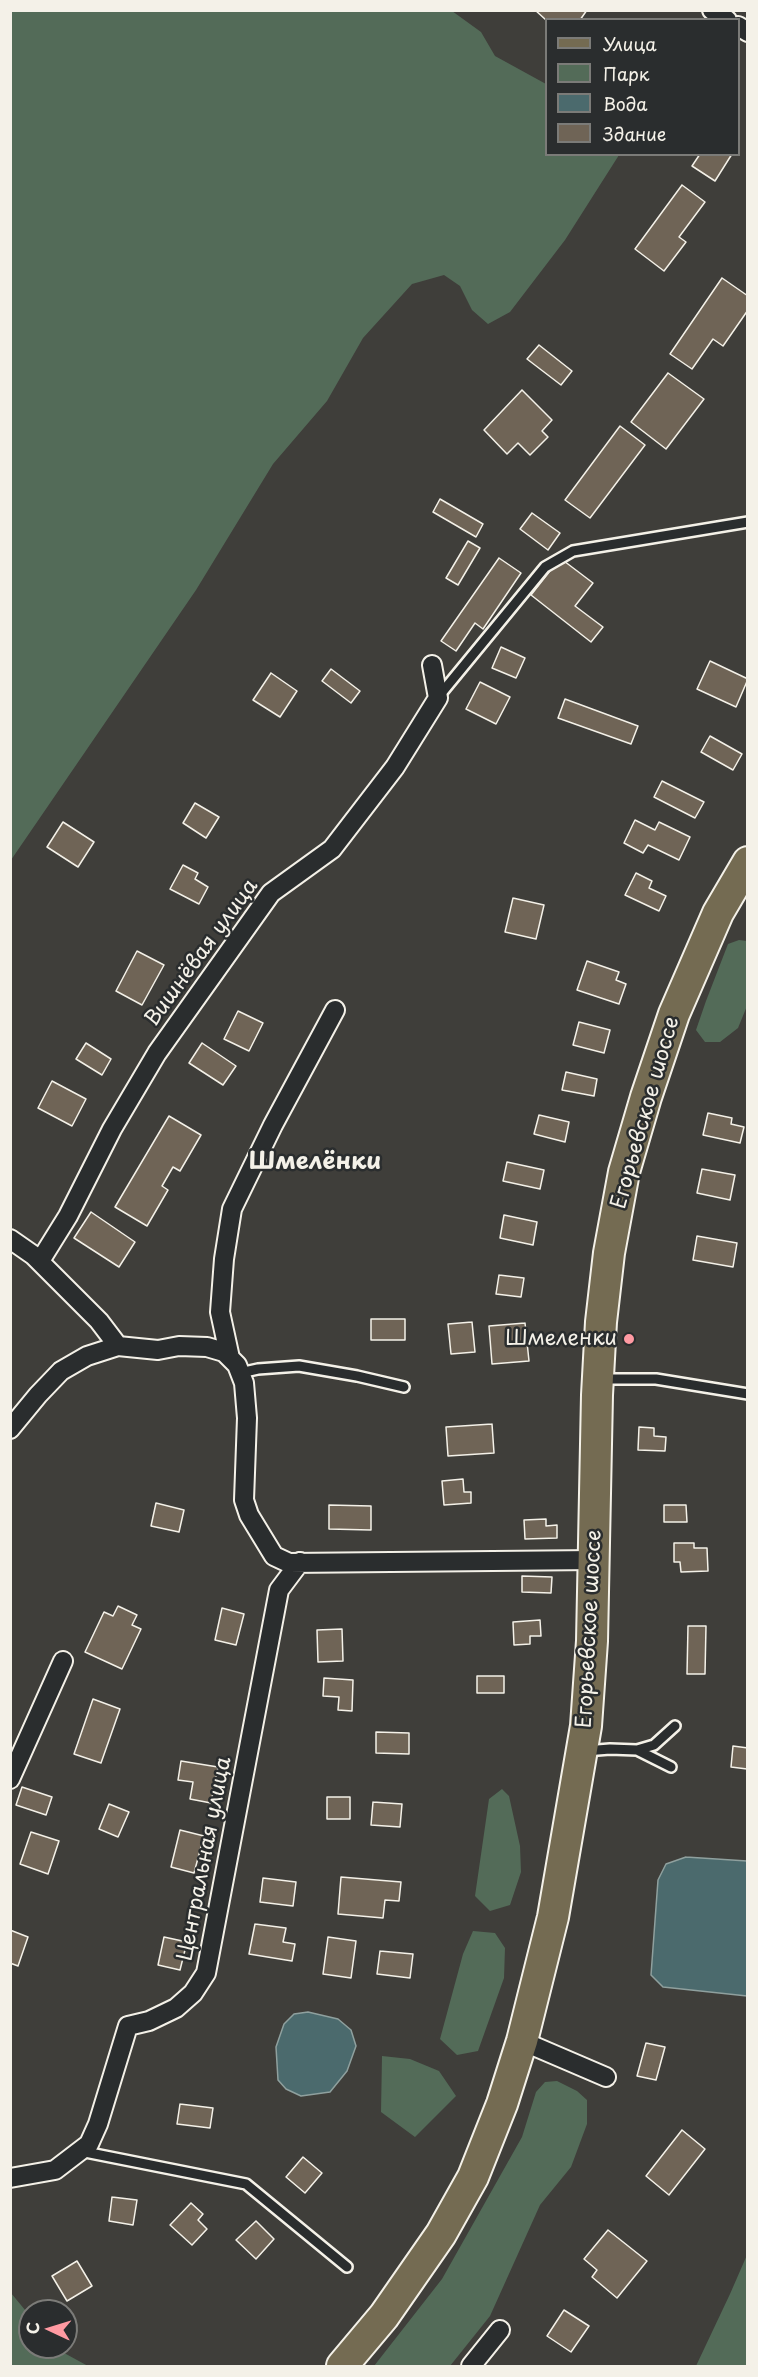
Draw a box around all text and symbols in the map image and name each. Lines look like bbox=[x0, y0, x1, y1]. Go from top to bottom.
legend bbox=[545, 18, 740, 156]
text: Улица bbox=[603, 30, 657, 57]
text: Парк bbox=[603, 60, 649, 87]
text: Вода bbox=[603, 90, 648, 117]
text: Здание bbox=[603, 120, 666, 147]
street label: Вишнёвая улица bbox=[140, 874, 264, 1032]
street label: Егорьевское шоссе bbox=[607, 1014, 685, 1212]
district label: Шмелёнки bbox=[249, 1148, 381, 1176]
place label: Шмеленки bbox=[505, 1326, 617, 1352]
marker: Шмеленки bbox=[622, 1332, 636, 1346]
street label: Егорьевское шоссе bbox=[572, 1529, 608, 1729]
street label: Центральная улица bbox=[173, 1755, 237, 1963]
north arrow bbox=[18, 2299, 78, 2359]
text: С bbox=[20, 2321, 44, 2335]

